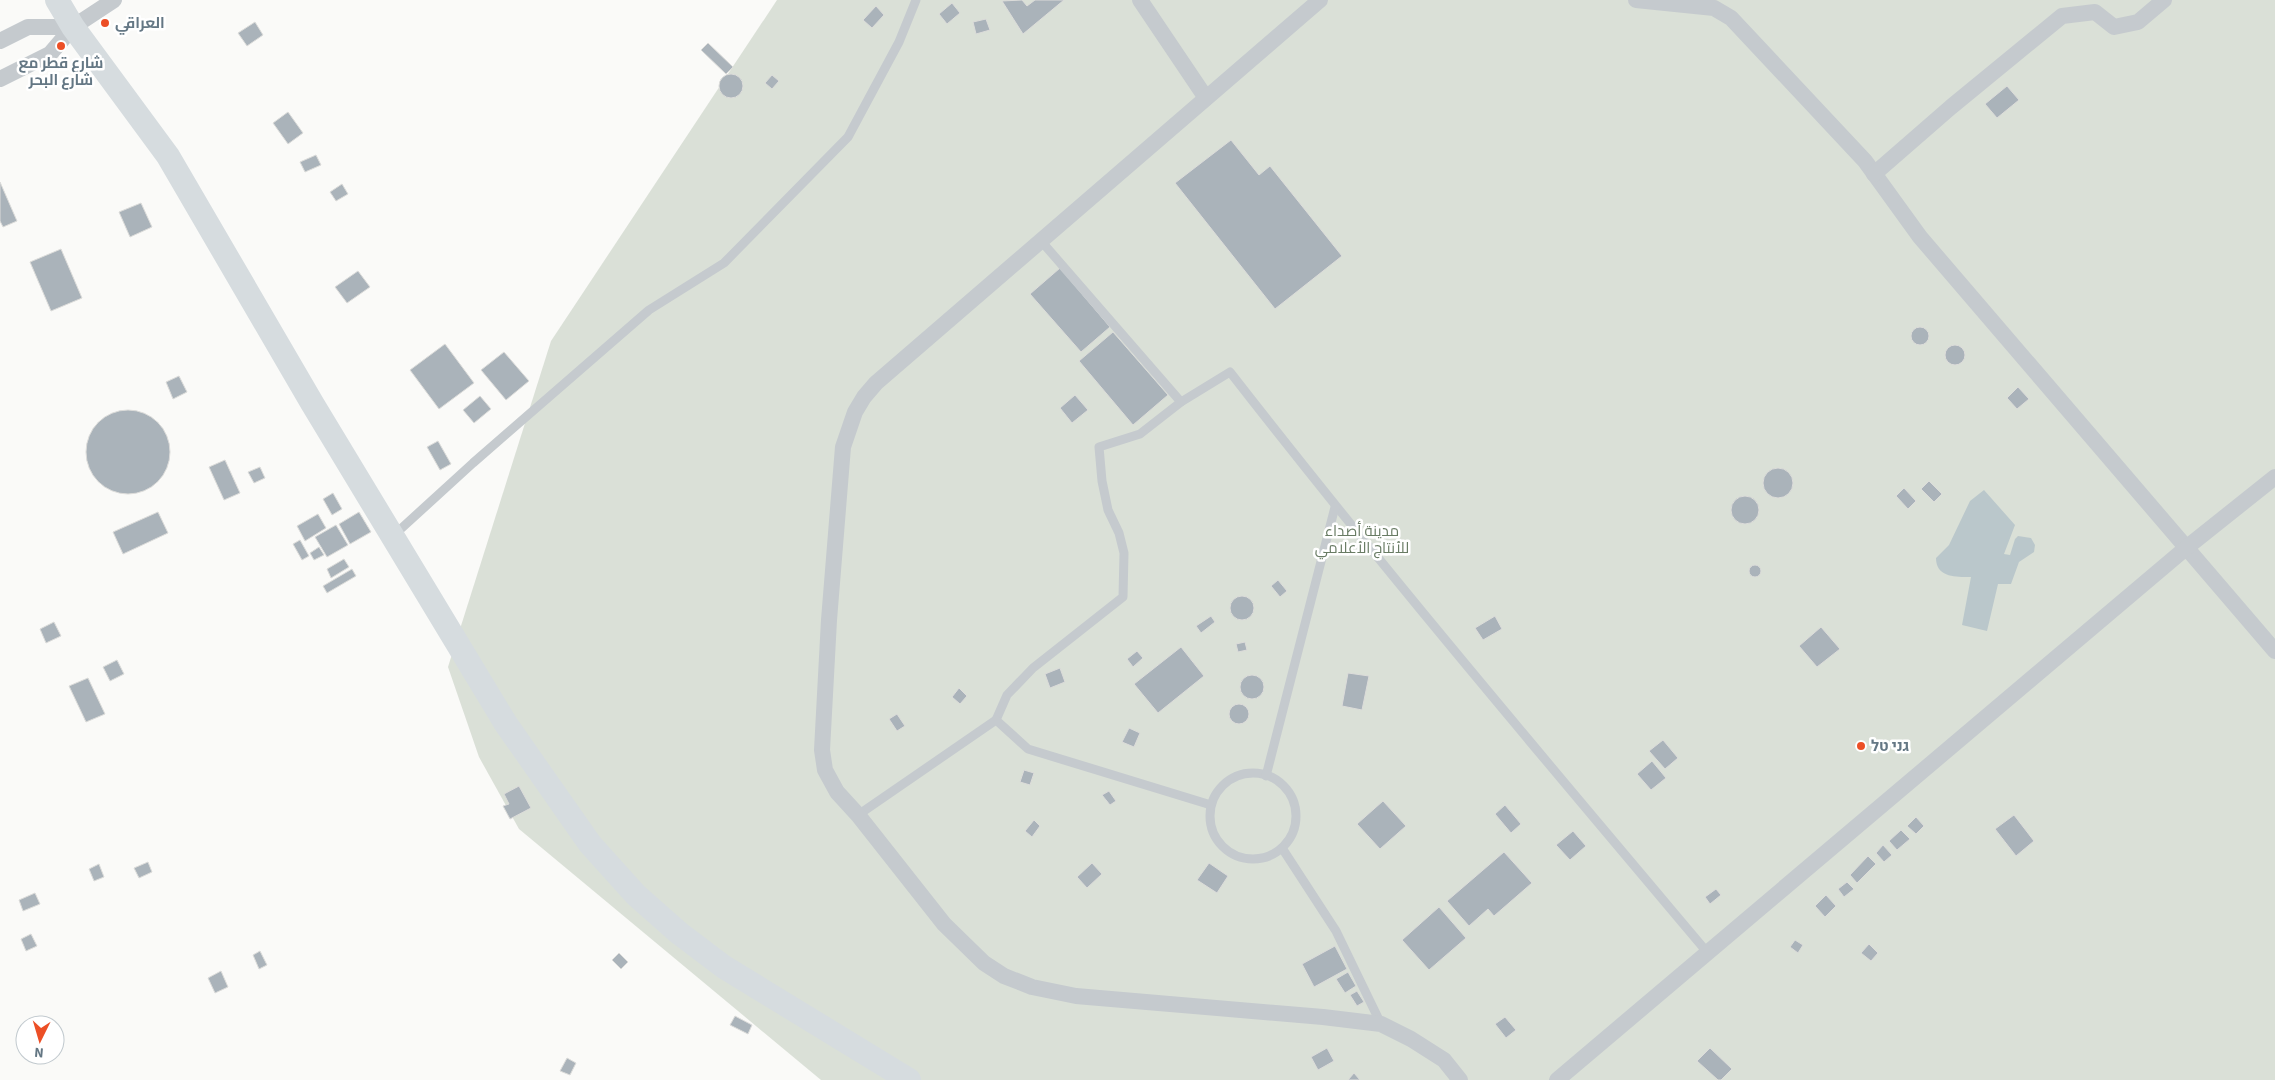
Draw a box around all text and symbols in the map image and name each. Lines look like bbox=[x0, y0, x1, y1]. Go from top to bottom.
place label: العراقي bbox=[115, 13, 165, 35]
marker: العراقي bbox=[99, 17, 111, 29]
marker: شارع قطر مع شارع البحر bbox=[55, 40, 67, 52]
place label: شارع قطر مع شارع البحر bbox=[19, 53, 103, 91]
park label: مدينة أصداء للأنتاج الأعلامي bbox=[1315, 521, 1409, 560]
place label: גני טל bbox=[1871, 736, 1909, 757]
marker: גני טל bbox=[1855, 740, 1867, 752]
north arrow bbox=[15, 1015, 65, 1065]
text: N bbox=[33, 1042, 44, 1062]

